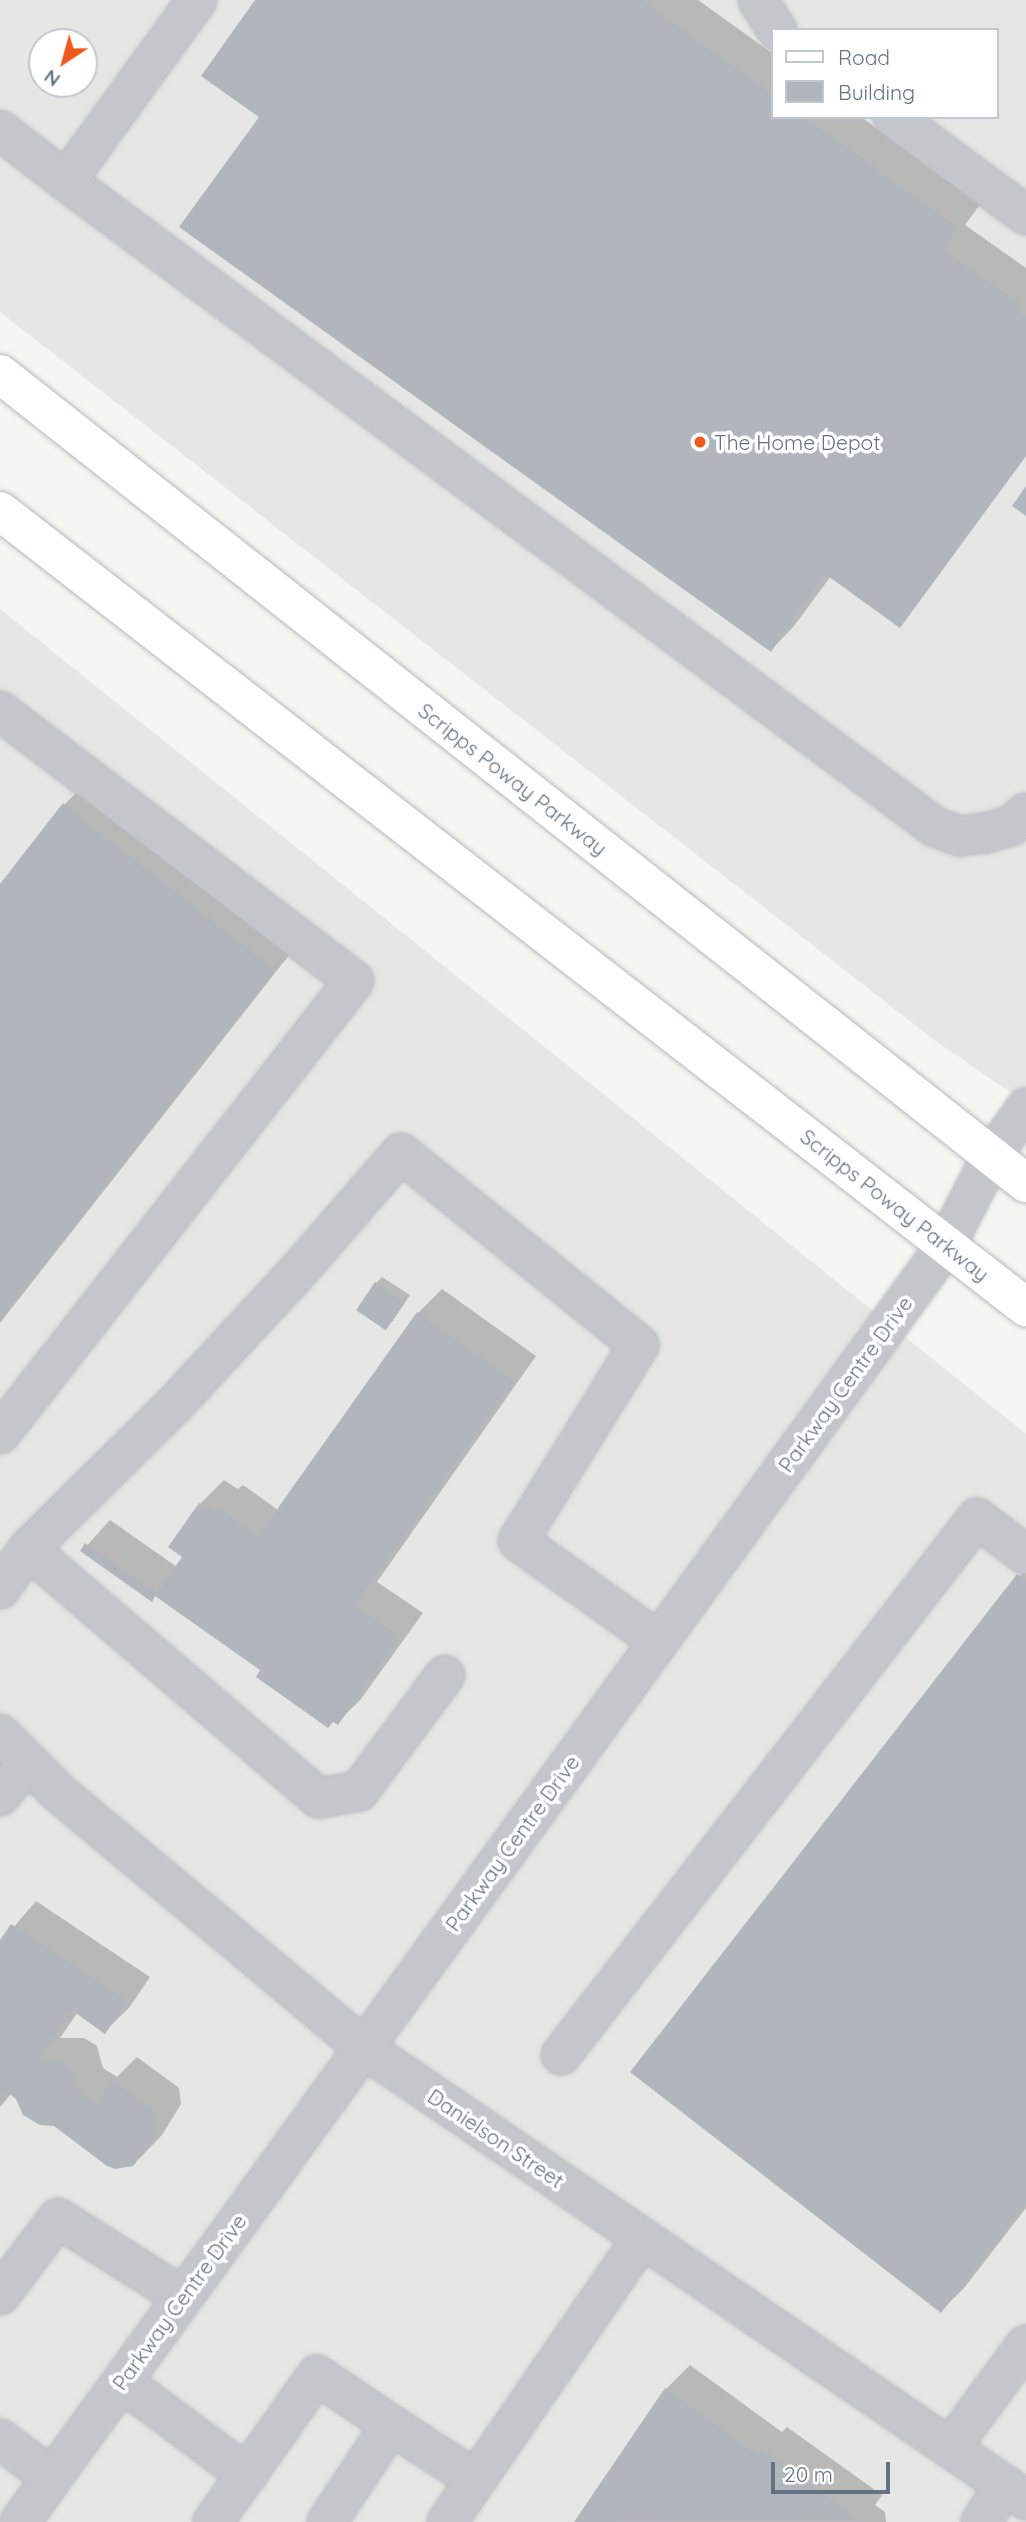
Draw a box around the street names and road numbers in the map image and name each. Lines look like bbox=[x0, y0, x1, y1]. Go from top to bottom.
street label: Scripps Poway Parkway bbox=[414, 697, 612, 861]
street label: Scripps Poway Parkway bbox=[796, 1123, 994, 1287]
street label: Parkway Centre Drive bbox=[773, 1291, 917, 1477]
street label: Parkway Centre Drive bbox=[440, 1750, 584, 1936]
street label: Danielson Street bbox=[423, 2083, 569, 2193]
street label: Parkway Centre Drive bbox=[107, 2209, 251, 2395]

